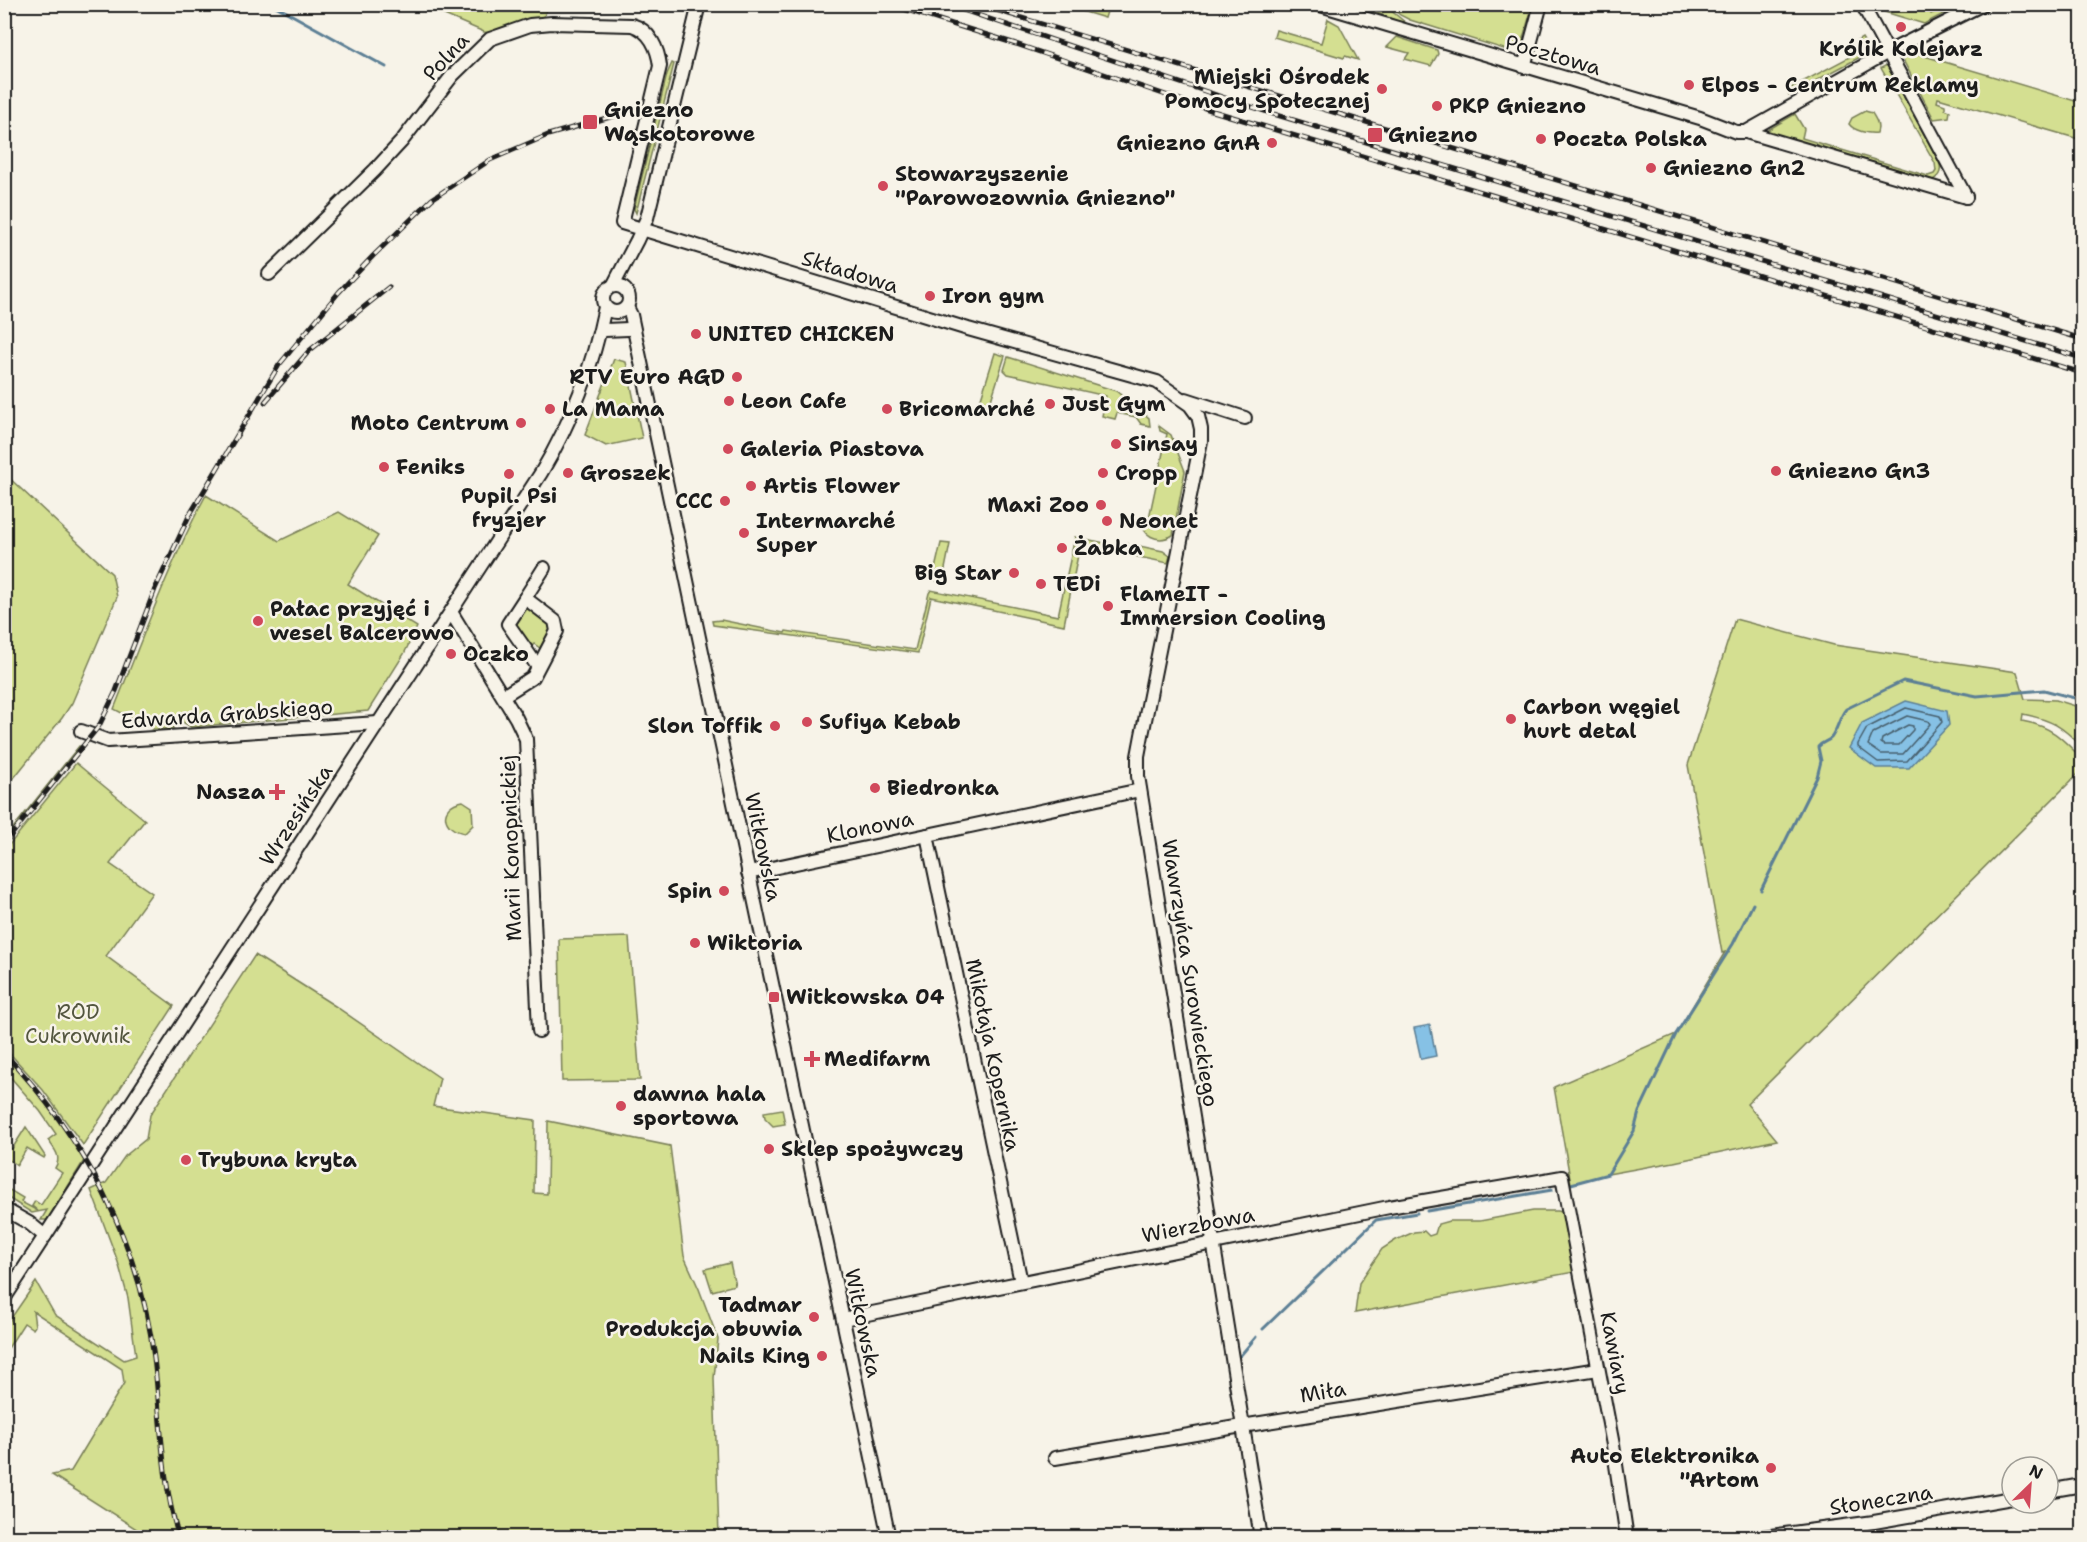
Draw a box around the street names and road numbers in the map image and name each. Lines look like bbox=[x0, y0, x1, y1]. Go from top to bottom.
street label: Polna bbox=[417, 27, 475, 87]
street label: Pocztowa bbox=[1502, 28, 1604, 82]
street label: Składowa bbox=[798, 244, 902, 300]
street label: Edwarda Grabskiego bbox=[120, 693, 334, 735]
street label: Marii Konopnickiej bbox=[494, 754, 528, 942]
street label: Wrzesińska bbox=[253, 759, 339, 871]
street label: Witkowska bbox=[738, 790, 788, 904]
street label: Klonowa bbox=[824, 804, 916, 850]
street label: Wawrzyńca Surowieckiego bbox=[1155, 837, 1225, 1109]
street label: Mikołaja Kopernika bbox=[959, 956, 1027, 1154]
street label: Wierzbowa bbox=[1139, 1200, 1257, 1250]
street label: Witkowska bbox=[838, 1266, 888, 1380]
street label: Kawiary bbox=[1593, 1309, 1637, 1397]
street label: Miła bbox=[1298, 1375, 1348, 1409]
street label: Słoneczna bbox=[1827, 1478, 1935, 1522]

